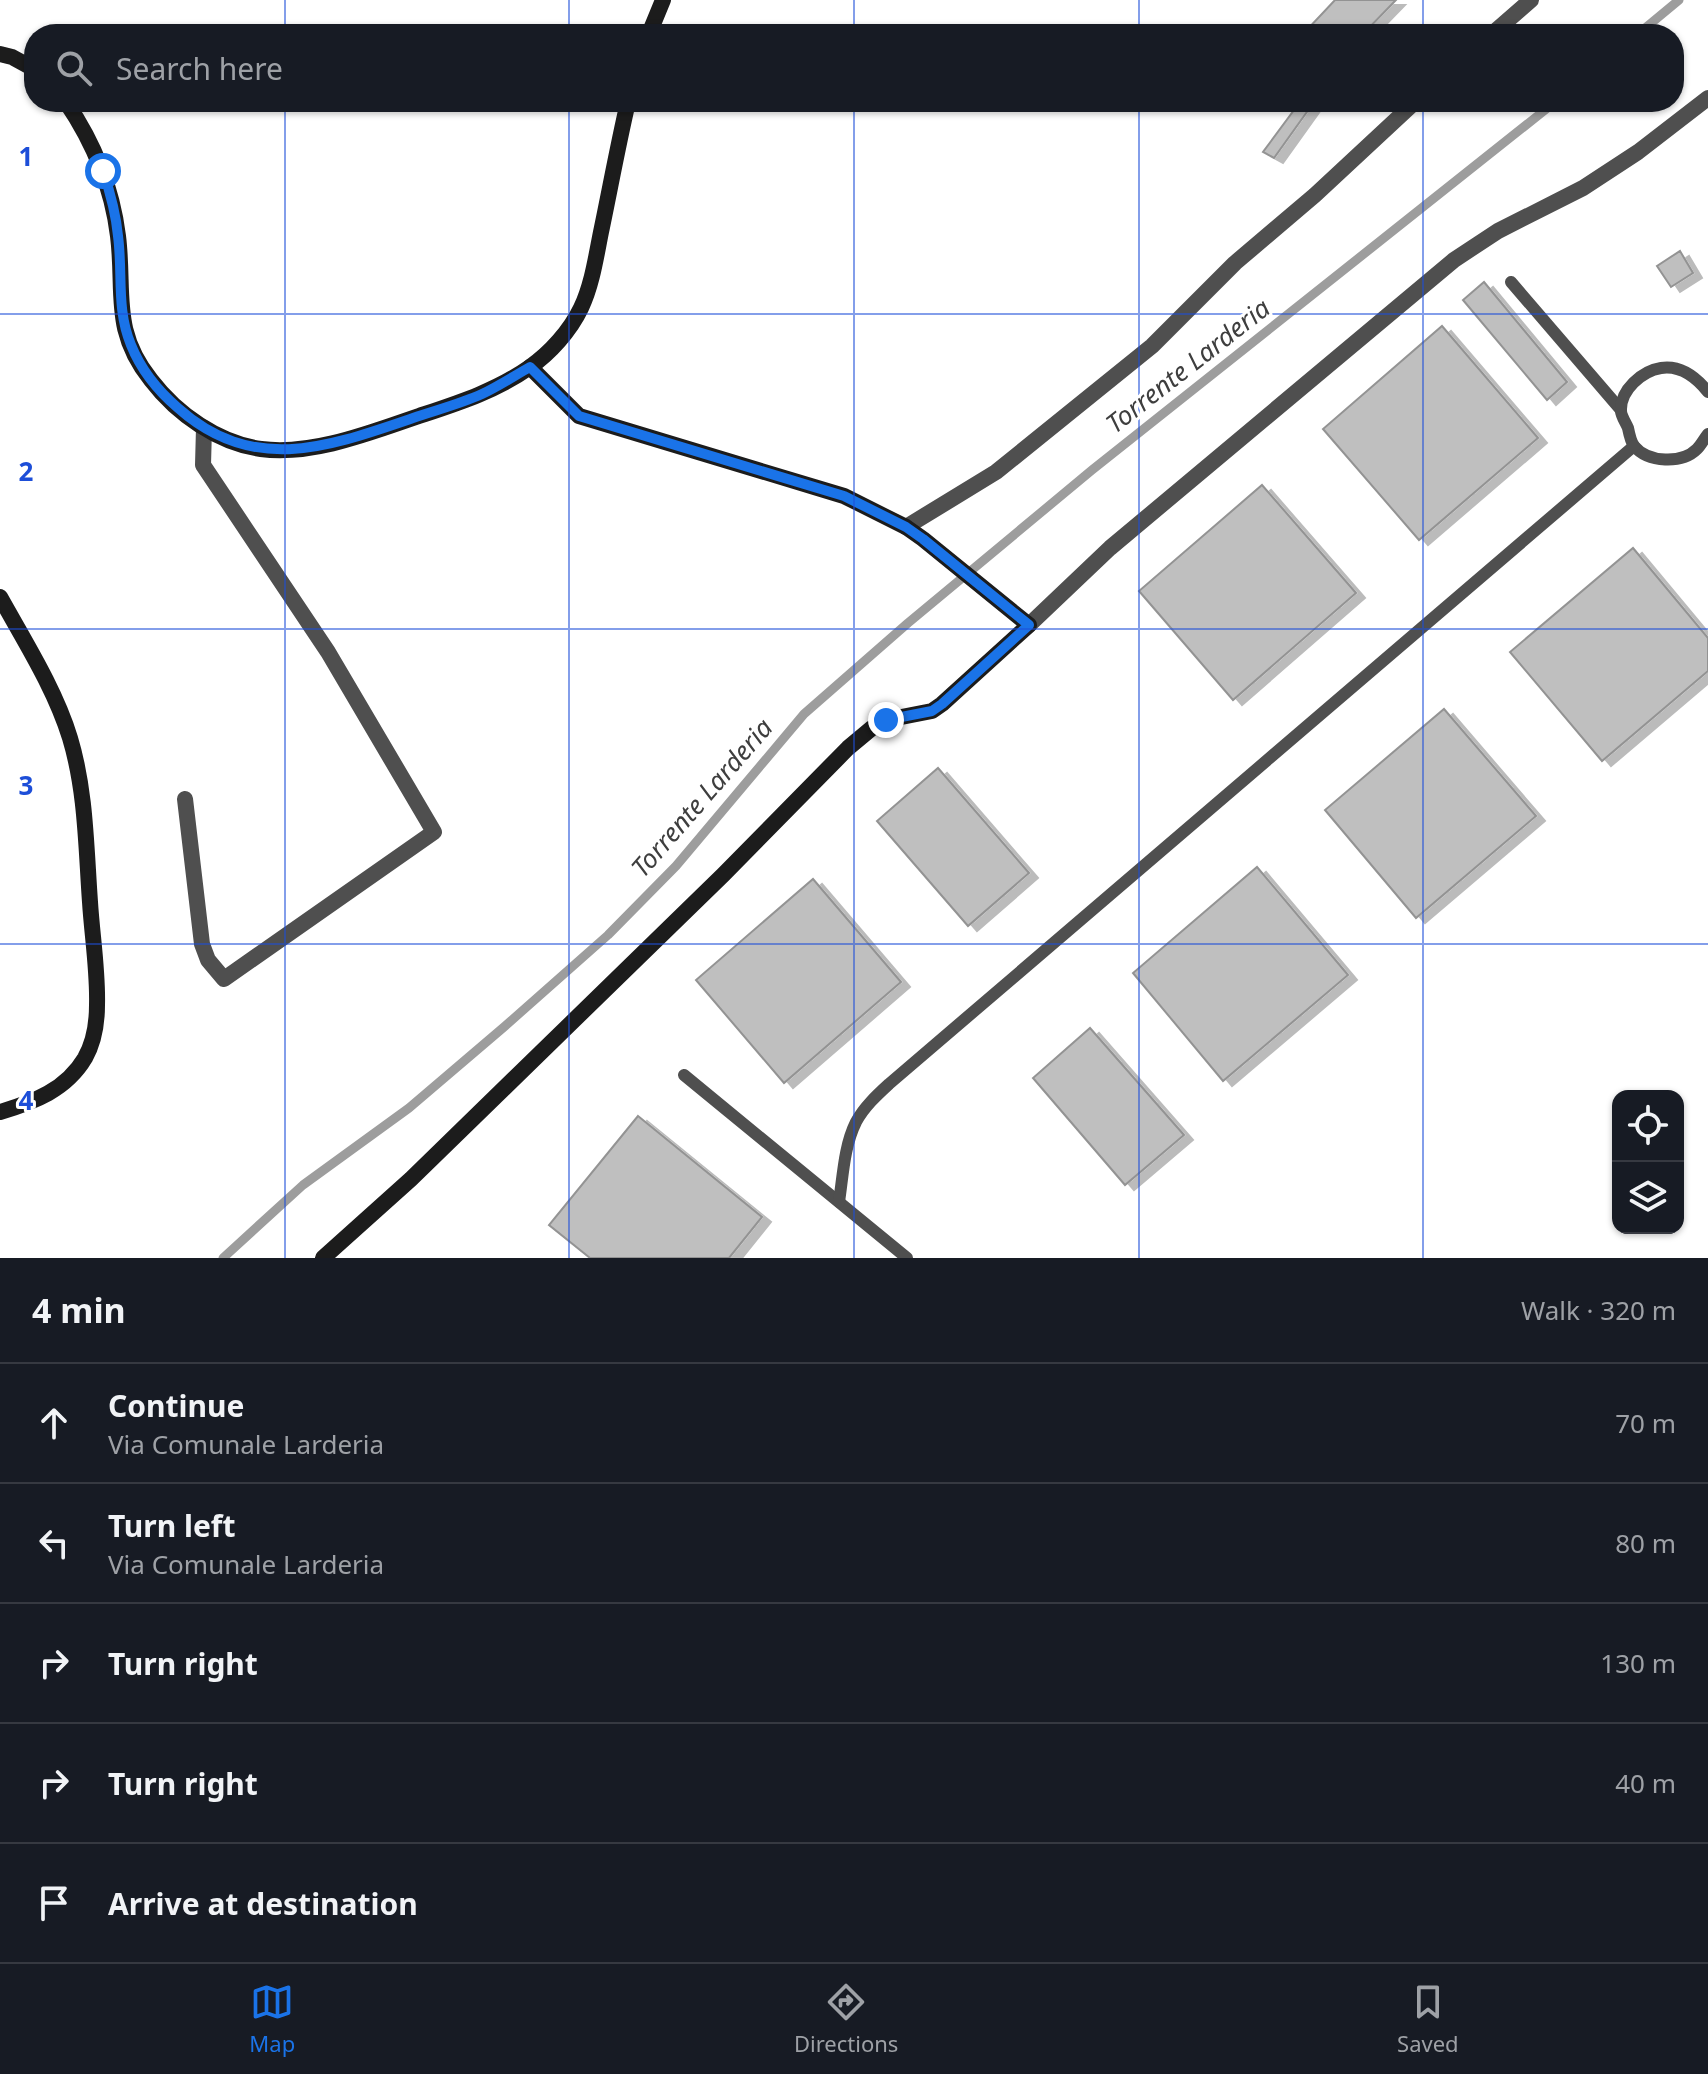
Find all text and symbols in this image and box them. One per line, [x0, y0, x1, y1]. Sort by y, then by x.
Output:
search box [24, 24, 1684, 112]
icon: search [52, 46, 96, 90]
text: Search here [116, 48, 283, 89]
text: 1 [19, 138, 33, 174]
route start [85, 153, 121, 189]
water label: Torrente Larderia [1098, 290, 1277, 441]
text: 2 [19, 453, 34, 489]
route end [868, 702, 904, 738]
water label: Torrente Larderia [622, 710, 780, 884]
text: 3 [19, 767, 33, 803]
text: 4 [19, 1082, 34, 1118]
map controls [1612, 1090, 1684, 1234]
button: locate [1612, 1090, 1684, 1162]
button: layers [1612, 1162, 1684, 1234]
text: 4 min [32, 1287, 126, 1333]
text: Walk · 320 m [1521, 1292, 1676, 1328]
text: Continue [108, 1385, 244, 1426]
icon: ahead [32, 1401, 76, 1445]
text: 70 m [1615, 1405, 1676, 1441]
text: Via Comunale Larderia [108, 1426, 384, 1462]
text: Turn left [108, 1505, 236, 1546]
icon: left [32, 1521, 76, 1565]
text: 80 m [1615, 1525, 1676, 1561]
text: Via Comunale Larderia [108, 1546, 384, 1582]
icon: right [32, 1641, 76, 1685]
text: Turn right [108, 1643, 258, 1684]
text: 130 m [1600, 1645, 1676, 1681]
icon: right [32, 1761, 76, 1805]
text: Turn right [108, 1763, 258, 1804]
text: 40 m [1615, 1765, 1676, 1801]
icon: arrive [32, 1881, 76, 1925]
text: Arrive at destination [108, 1883, 418, 1924]
tab: Map [249, 1980, 295, 2058]
tab: Directions [794, 1980, 898, 2058]
tab: Saved [1397, 1980, 1459, 2058]

